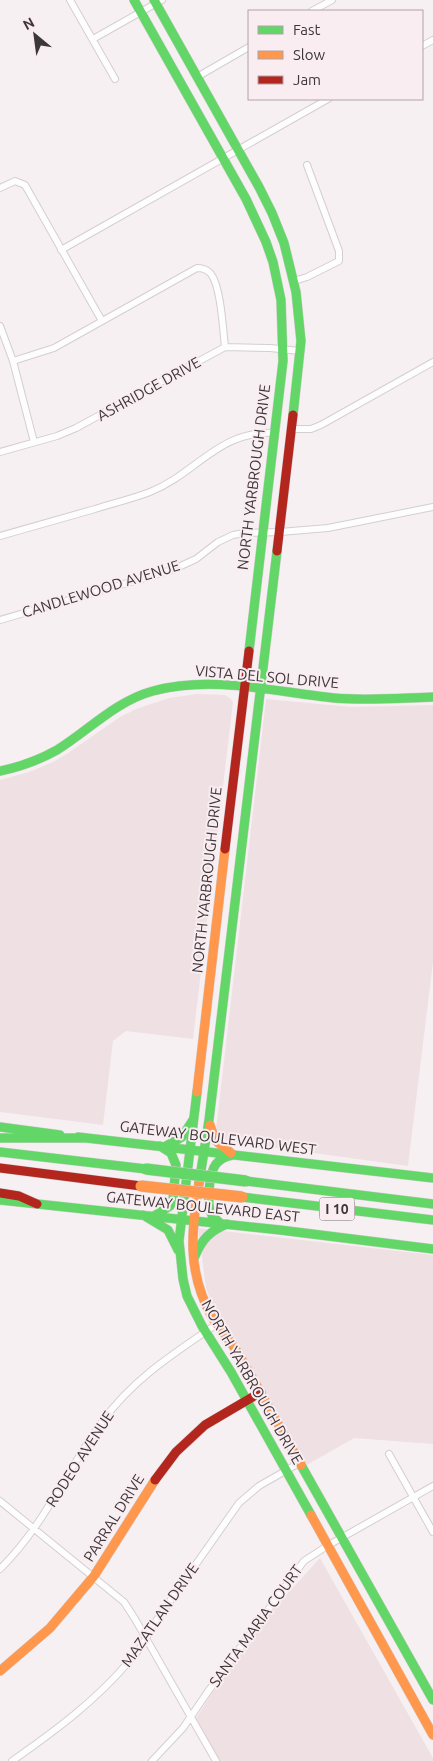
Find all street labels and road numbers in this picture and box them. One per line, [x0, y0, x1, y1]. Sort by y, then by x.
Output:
street label: ASHRIDGE DRIVE [94, 353, 203, 424]
street label: NORTH YARBROUGH DRIVE [234, 383, 273, 571]
street label: CANDLEWOOD AVENUE [20, 556, 182, 621]
street label: VISTA DEL SOL DRIVE [194, 662, 340, 691]
street label: NORTH YARBROUGH DRIVE [188, 786, 225, 974]
street label: GATEWAY BOULEVARD WEST [119, 1117, 318, 1158]
street label: GATEWAY BOULEVARD EAST [106, 1188, 301, 1225]
road number: I 10 [320, 1198, 354, 1220]
street label: NORTH YARBROUGH DRIVE [198, 1297, 307, 1467]
street label: RODEO AVENUE [42, 1408, 117, 1510]
street label: PARRAL DRIVE [80, 1471, 147, 1565]
street label: MAZATLAN DRIVE [117, 1560, 202, 1670]
street label: SANTA MARIA COURT [206, 1561, 306, 1690]

